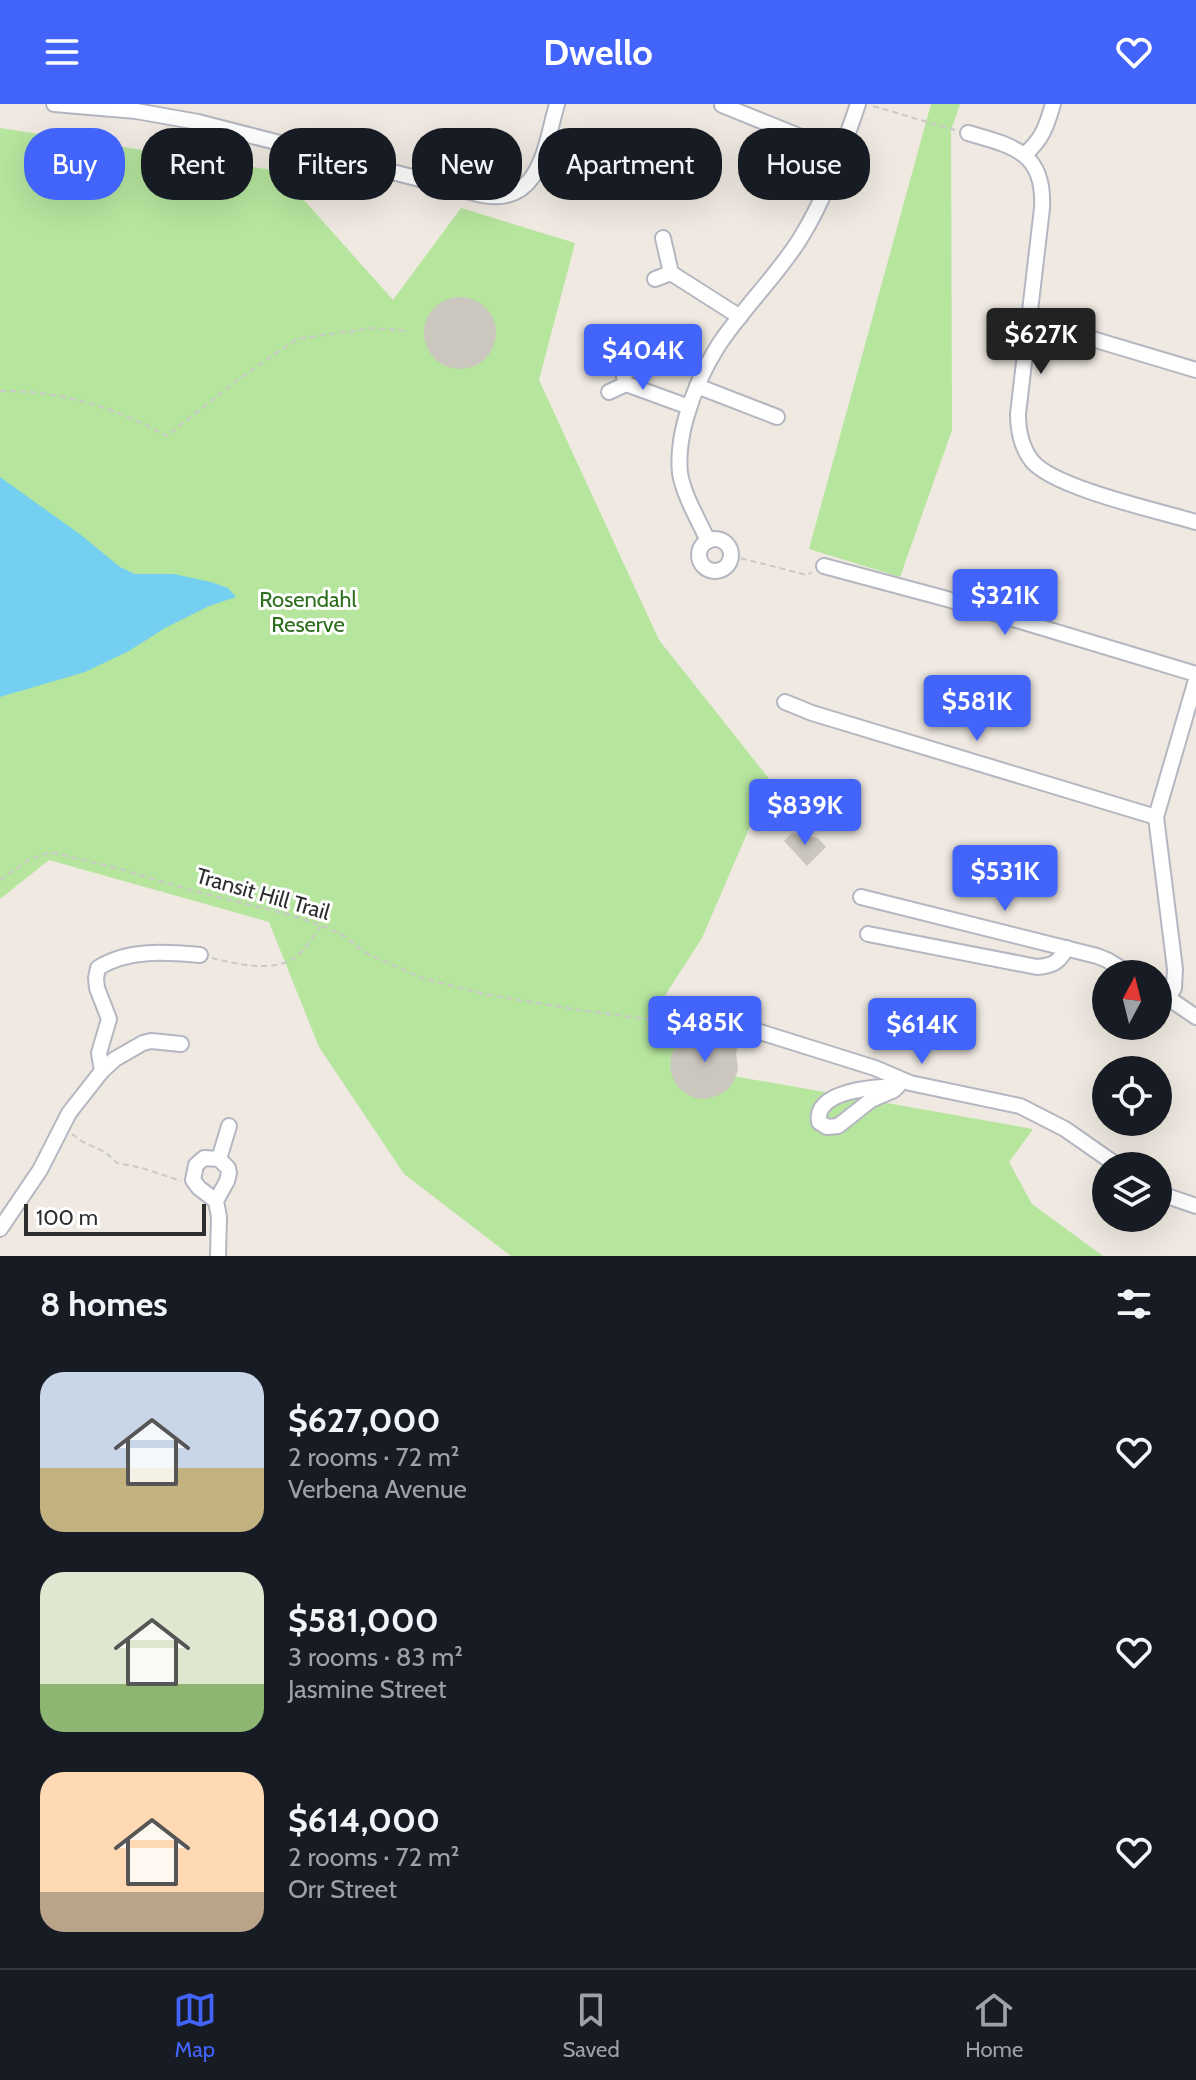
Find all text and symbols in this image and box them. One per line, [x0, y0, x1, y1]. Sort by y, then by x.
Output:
icon: menu [40, 30, 84, 74]
text: Dwello [543, 30, 653, 74]
icon: heart [1112, 30, 1156, 74]
chip: Buy [24, 128, 125, 200]
chip: Rent [141, 128, 253, 200]
chip: Filters [269, 128, 396, 200]
chip: New [412, 128, 522, 200]
chip: Apartment [538, 128, 722, 200]
chip: House [738, 128, 870, 200]
pin: $627K [985, 308, 1097, 376]
text: $627K [1004, 318, 1078, 350]
pin: $404K [587, 324, 699, 392]
text: $404K [602, 334, 684, 366]
pin: $321K [949, 569, 1061, 637]
text: $321K [971, 579, 1039, 611]
park label: Rosendahl Reserve [259, 586, 358, 638]
pin: $581K [921, 675, 1033, 743]
text: $581K [942, 685, 1012, 717]
pin: $839K [749, 779, 861, 847]
text: $839K [767, 789, 843, 821]
pin: $531K [949, 845, 1061, 913]
text: $531K [971, 855, 1039, 887]
street label: Transit Hill Trail [193, 862, 334, 926]
north arrow [1092, 960, 1172, 1040]
map controls [1092, 960, 1172, 1232]
pin: $485K [649, 996, 761, 1064]
pin: $614K [866, 998, 978, 1066]
text: $485K [666, 1006, 744, 1038]
text: $614K [886, 1008, 958, 1040]
button: locate [1092, 1056, 1172, 1136]
button: layers [1092, 1152, 1172, 1232]
scale bar [24, 1200, 206, 1236]
text: 100 m [36, 1204, 98, 1231]
icon: filters [1112, 1282, 1156, 1326]
text: 8 homes [40, 1283, 168, 1325]
text: $627,000 [288, 1399, 441, 1441]
icon: home [104, 1404, 200, 1500]
icon: heart [1112, 1430, 1156, 1474]
text: 2 rooms · 72 m² [288, 1441, 459, 1473]
text: Verbena Avenue [288, 1473, 467, 1505]
text: $581,000 [288, 1599, 439, 1641]
icon: home [104, 1604, 200, 1700]
icon: heart [1112, 1630, 1156, 1674]
text: 3 rooms · 83 m² [288, 1641, 463, 1673]
text: Jasmine Street [288, 1673, 446, 1705]
text: $614,000 [288, 1799, 440, 1841]
icon: home [104, 1804, 200, 1900]
icon: heart [1112, 1830, 1156, 1874]
text: 2 rooms · 72 m² [288, 1841, 459, 1873]
text: Orr Street [288, 1873, 397, 1905]
tab: Map [173, 1988, 217, 2063]
tab: Saved [562, 1988, 620, 2063]
tab: Home [965, 1988, 1023, 2063]

